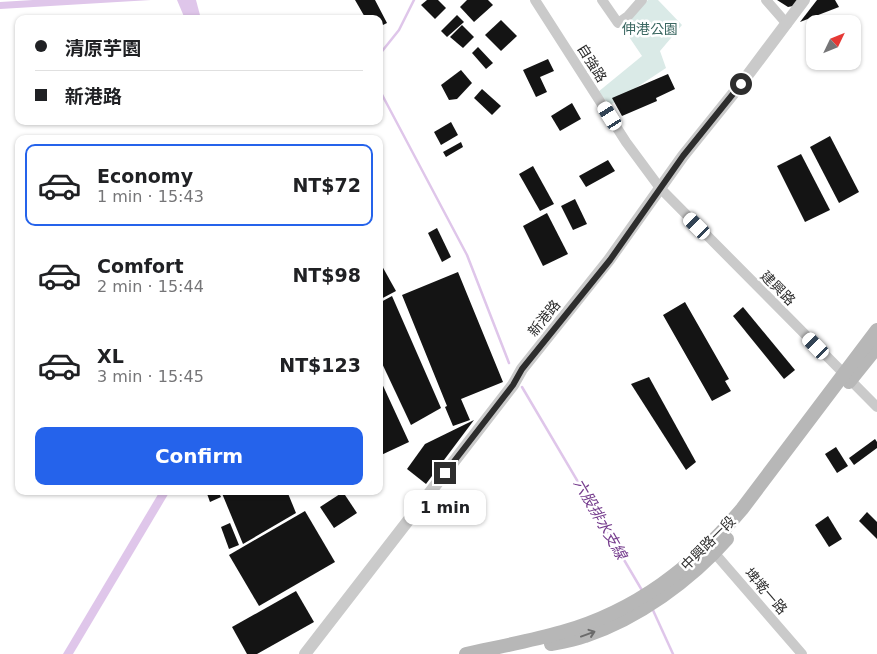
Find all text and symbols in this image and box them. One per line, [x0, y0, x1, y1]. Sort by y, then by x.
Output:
north arrow [806, 15, 861, 70]
map controls [806, 15, 861, 70]
park label: 伸港公園 [622, 21, 678, 37]
text: 清原芋園 [65, 37, 141, 59]
street label: 自強路 [574, 41, 610, 85]
route start [730, 73, 752, 95]
text: 新港路 [65, 85, 122, 107]
car [595, 99, 624, 133]
icon: car [37, 163, 82, 208]
text: Economy [97, 165, 193, 187]
text: NT$72 [292, 174, 361, 196]
text: 1 min · 15:43 [97, 187, 204, 206]
car [681, 210, 712, 242]
icon: car [37, 253, 82, 298]
text: Comfort [97, 255, 184, 277]
text: NT$98 [292, 264, 361, 286]
street label: 建興路 [757, 267, 799, 309]
text: 2 min · 15:44 [97, 277, 204, 296]
street label: 新港路 [525, 297, 563, 339]
car [800, 330, 831, 362]
icon: car [37, 343, 82, 388]
text: XL [97, 345, 124, 367]
text: NT$123 [279, 354, 361, 376]
text: 3 min · 15:45 [97, 367, 204, 386]
button: Confirm [35, 427, 363, 485]
route end [434, 462, 456, 484]
water label: 六股排水支線 [570, 476, 631, 564]
callout: 1 min [404, 490, 486, 526]
text: 1 min [420, 498, 470, 517]
street label: 中興路一段 [678, 513, 738, 573]
street label: 埤墘一路 [742, 565, 790, 617]
one-way arrow [580, 629, 595, 638]

